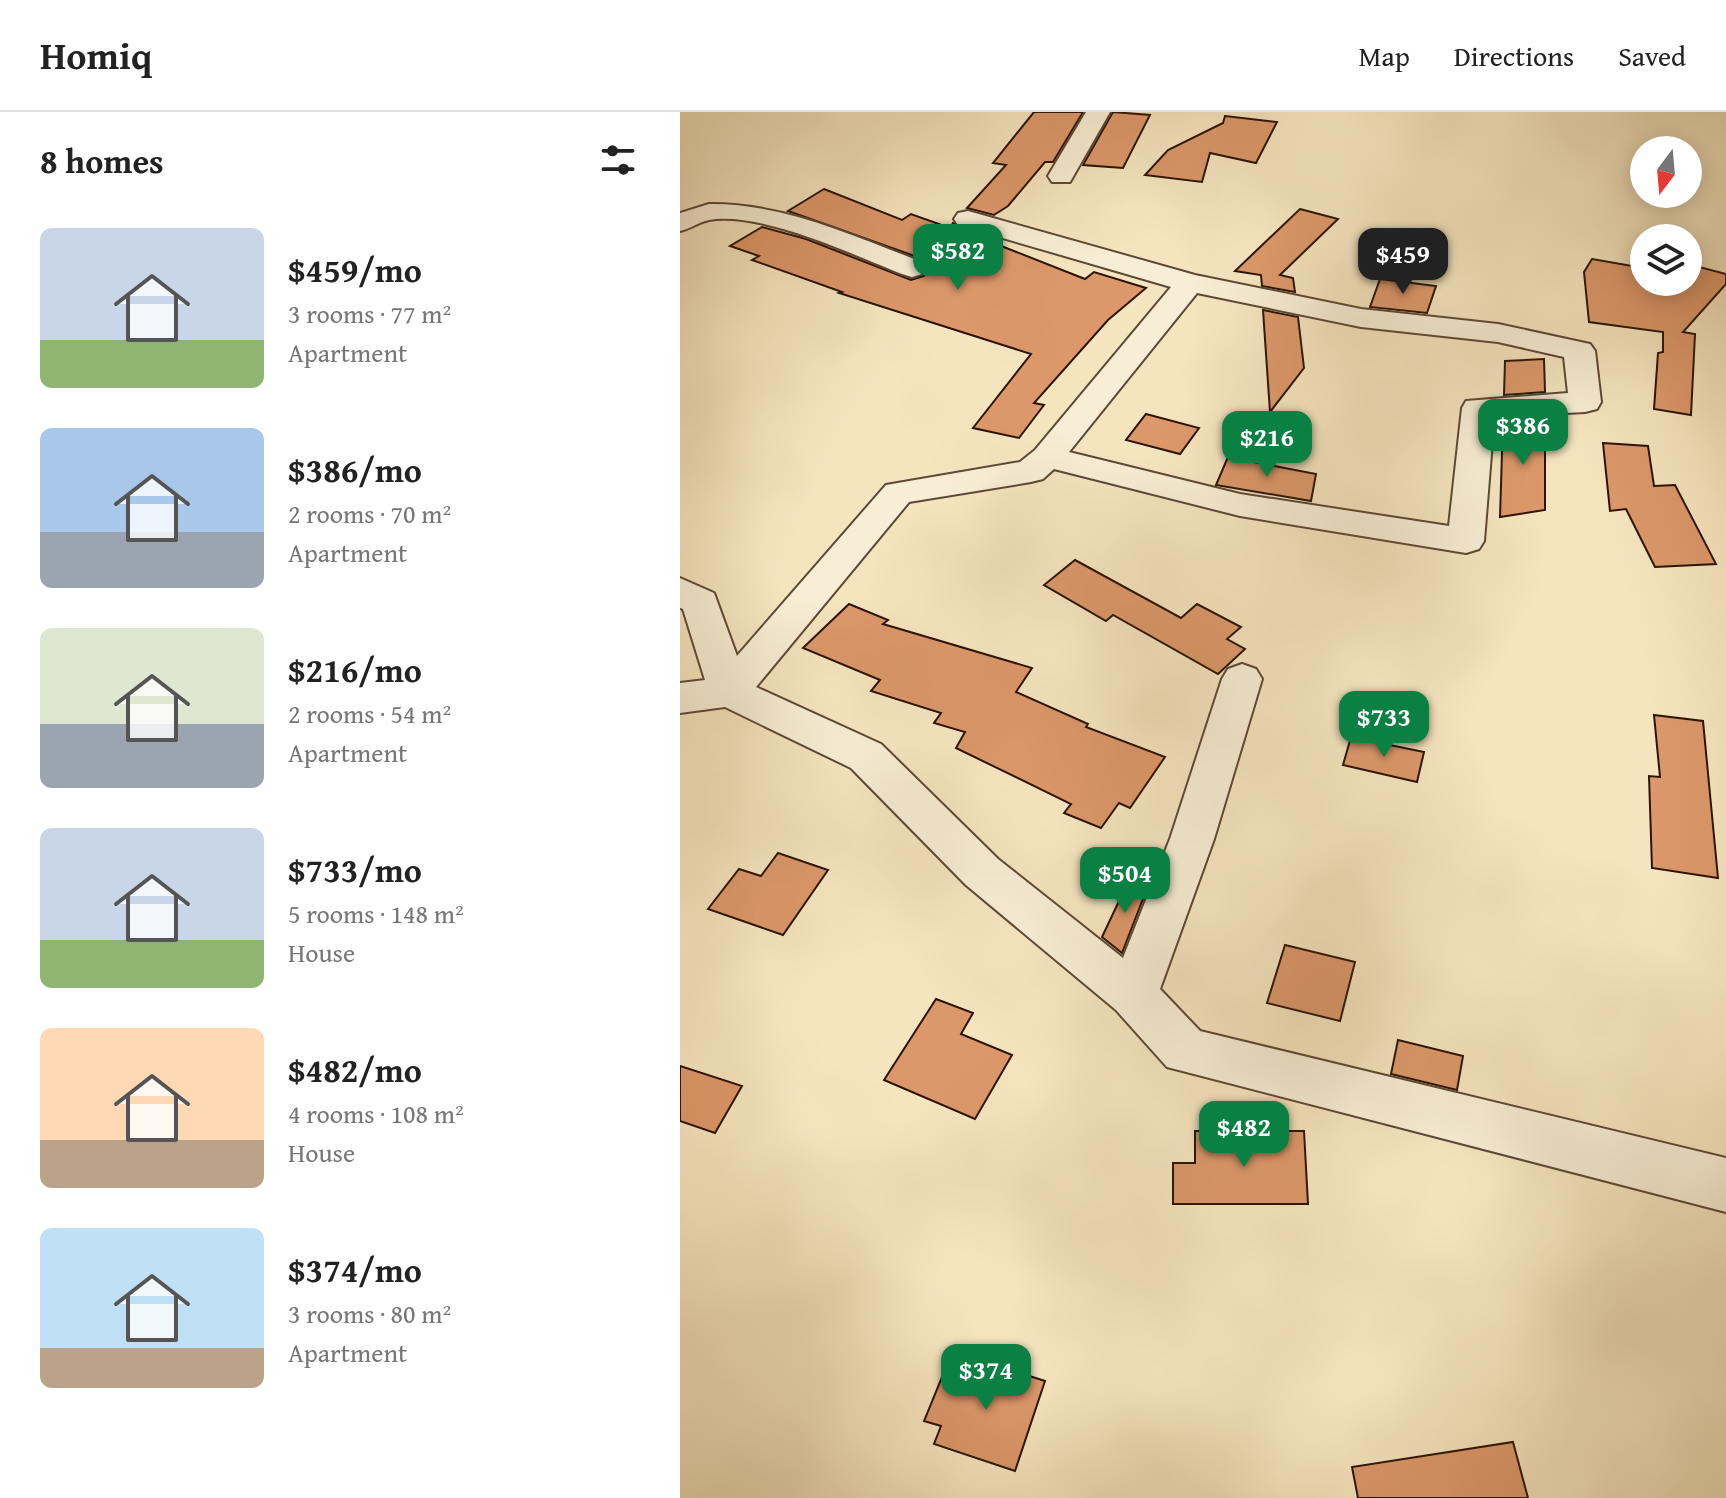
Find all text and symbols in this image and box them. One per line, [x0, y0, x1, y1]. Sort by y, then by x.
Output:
text: Homiq [40, 27, 152, 83]
text: Map [1358, 35, 1410, 76]
text: Directions [1454, 35, 1574, 76]
text: Saved [1618, 35, 1686, 76]
text: 8 homes [40, 136, 164, 185]
north arrow [1630, 136, 1702, 208]
map controls [1630, 136, 1702, 296]
icon: filters [596, 138, 640, 182]
pin: $582 [911, 224, 1005, 292]
button: layers [1630, 224, 1702, 296]
pin: $459 [1356, 228, 1450, 296]
text: $582 [931, 230, 985, 269]
text: $459 [1376, 234, 1430, 273]
text: $459/mo [288, 245, 422, 294]
icon: home [104, 260, 200, 356]
text: 3 rooms · 77 m² [288, 294, 451, 333]
text: Apartment [288, 333, 407, 372]
pin: $386 [1476, 399, 1570, 467]
text: $386 [1496, 405, 1550, 444]
pin: $216 [1220, 411, 1314, 479]
text: $216 [1240, 417, 1294, 456]
text: $386/mo [288, 445, 422, 494]
icon: home [104, 460, 200, 556]
text: 2 rooms · 70 m² [288, 494, 451, 533]
text: Apartment [288, 533, 407, 572]
text: $216/mo [288, 645, 422, 694]
icon: home [104, 660, 200, 756]
pin: $733 [1337, 691, 1431, 759]
text: 2 rooms · 54 m² [288, 694, 451, 733]
text: $733 [1357, 697, 1411, 736]
text: Apartment [288, 733, 407, 772]
text: $733/mo [288, 845, 422, 894]
pin: $504 [1078, 847, 1172, 915]
text: $504 [1098, 853, 1152, 892]
icon: home [104, 860, 200, 956]
text: 5 rooms · 148 m² [288, 894, 464, 933]
text: House [288, 933, 355, 972]
text: $482/mo [288, 1045, 422, 1094]
icon: home [104, 1060, 200, 1156]
text: 4 rooms · 108 m² [288, 1094, 464, 1133]
pin: $482 [1197, 1101, 1291, 1169]
text: $482 [1217, 1107, 1271, 1146]
text: House [288, 1133, 355, 1172]
text: $374/mo [288, 1245, 422, 1294]
icon: home [104, 1260, 200, 1356]
text: 3 rooms · 80 m² [288, 1294, 451, 1333]
text: Apartment [288, 1333, 407, 1372]
pin: $374 [939, 1344, 1033, 1412]
text: $374 [959, 1350, 1013, 1389]

